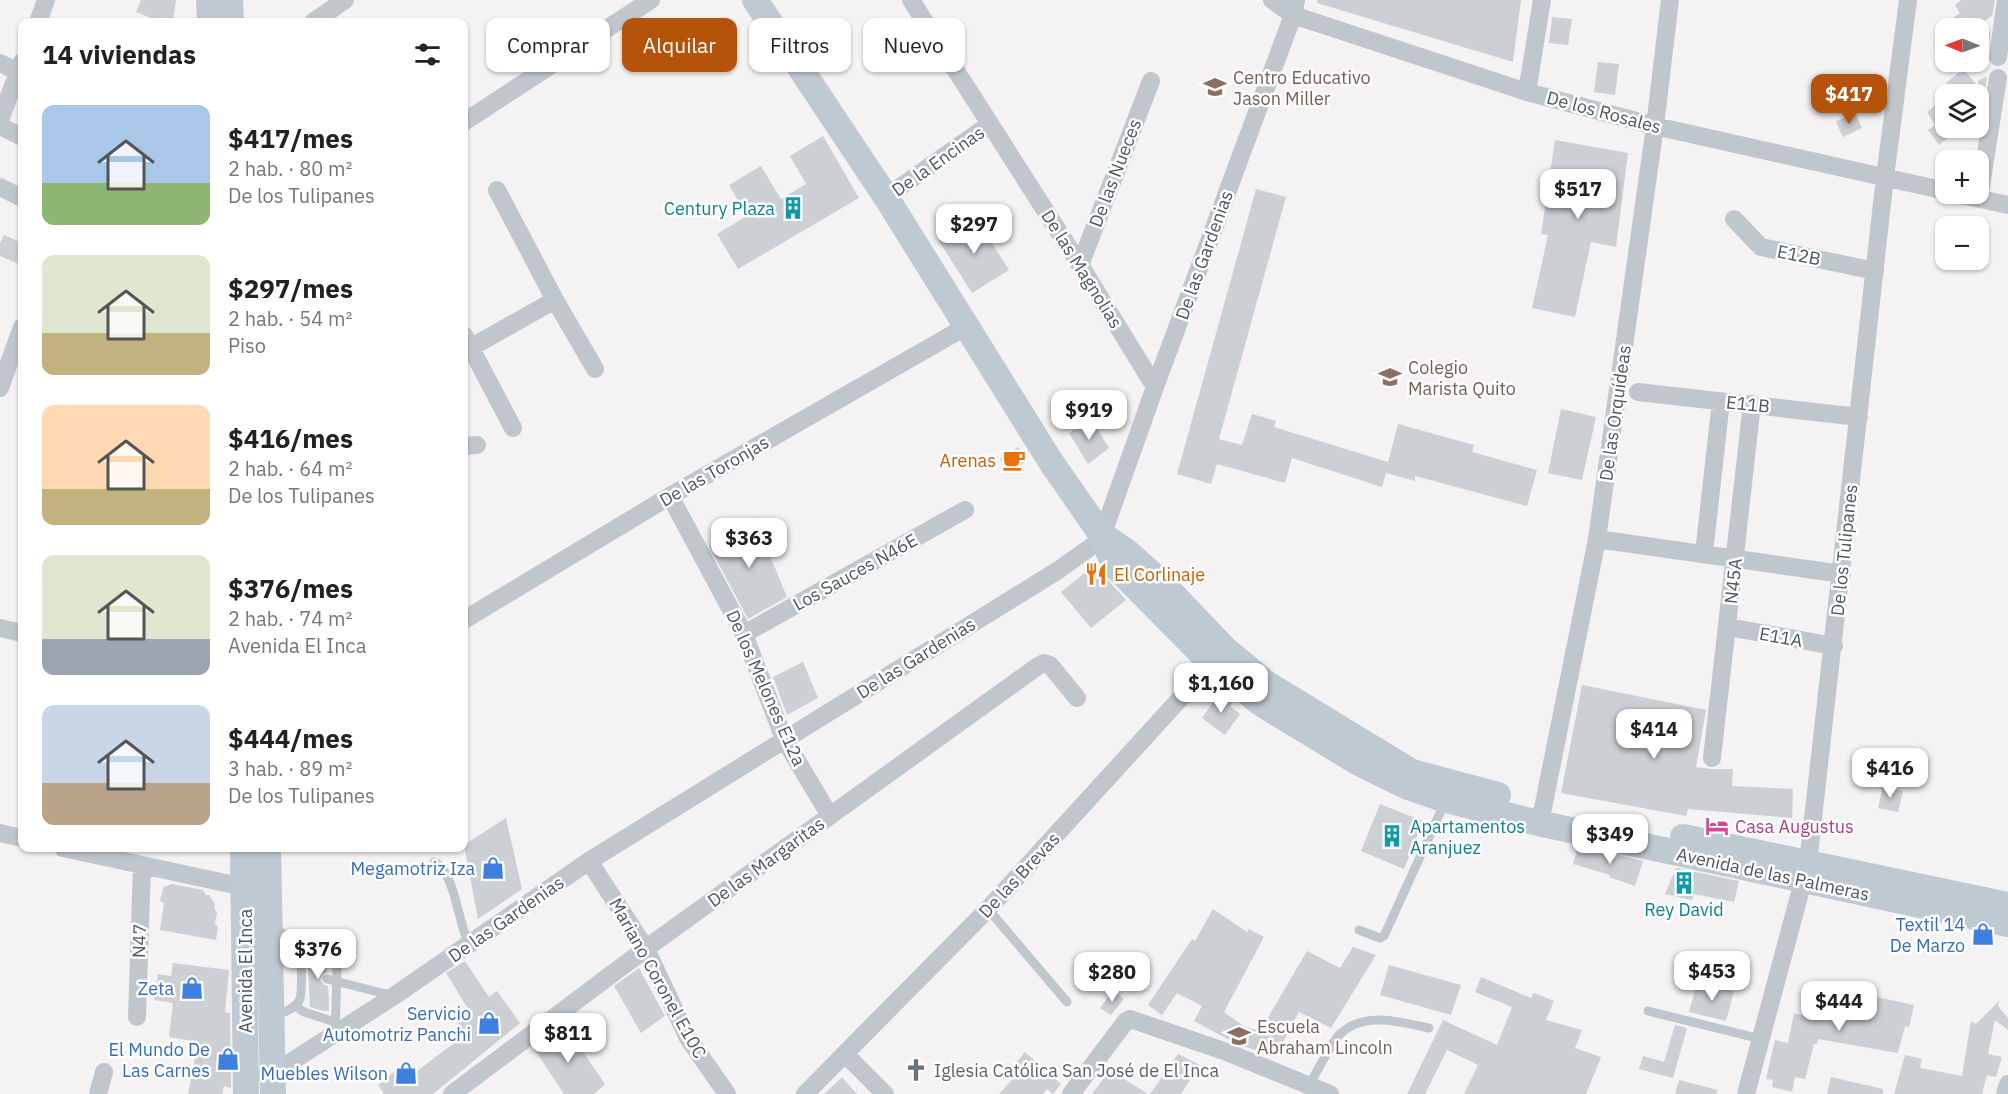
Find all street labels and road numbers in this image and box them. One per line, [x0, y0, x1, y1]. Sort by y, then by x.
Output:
street label: De los Rosales [1544, 86, 1664, 138]
street label: De las Nueces [1084, 116, 1146, 230]
street label: De la Encinas [887, 121, 989, 201]
street label: De las Gardenias [1170, 187, 1238, 323]
street label: De las Magnolias [1036, 205, 1128, 333]
street label: E12B [1775, 240, 1823, 270]
street label: De las Orquídeas [1594, 344, 1636, 482]
street label: E11B [1725, 390, 1771, 418]
street label: De las Toronjas [655, 430, 773, 512]
street label: De los Tulipanes [1826, 483, 1862, 617]
street label: Los Sauces N46E [789, 528, 921, 616]
street label: N45A [1719, 557, 1747, 605]
street label: De los Melones E12a [721, 606, 811, 770]
street label: De las Gardenias [852, 612, 980, 704]
street label: E11A [1758, 622, 1805, 652]
street label: De las Margaritas [703, 812, 829, 912]
street label: De las Brevas [973, 827, 1065, 923]
street label: Avenida de las Palmeras [1674, 842, 1872, 906]
street label: De las Gardenias [444, 871, 568, 967]
street label: Mariano Coronel E10C [604, 894, 712, 1062]
street label: Avenida El Inca [234, 908, 257, 1033]
street label: N47 [127, 923, 151, 959]

